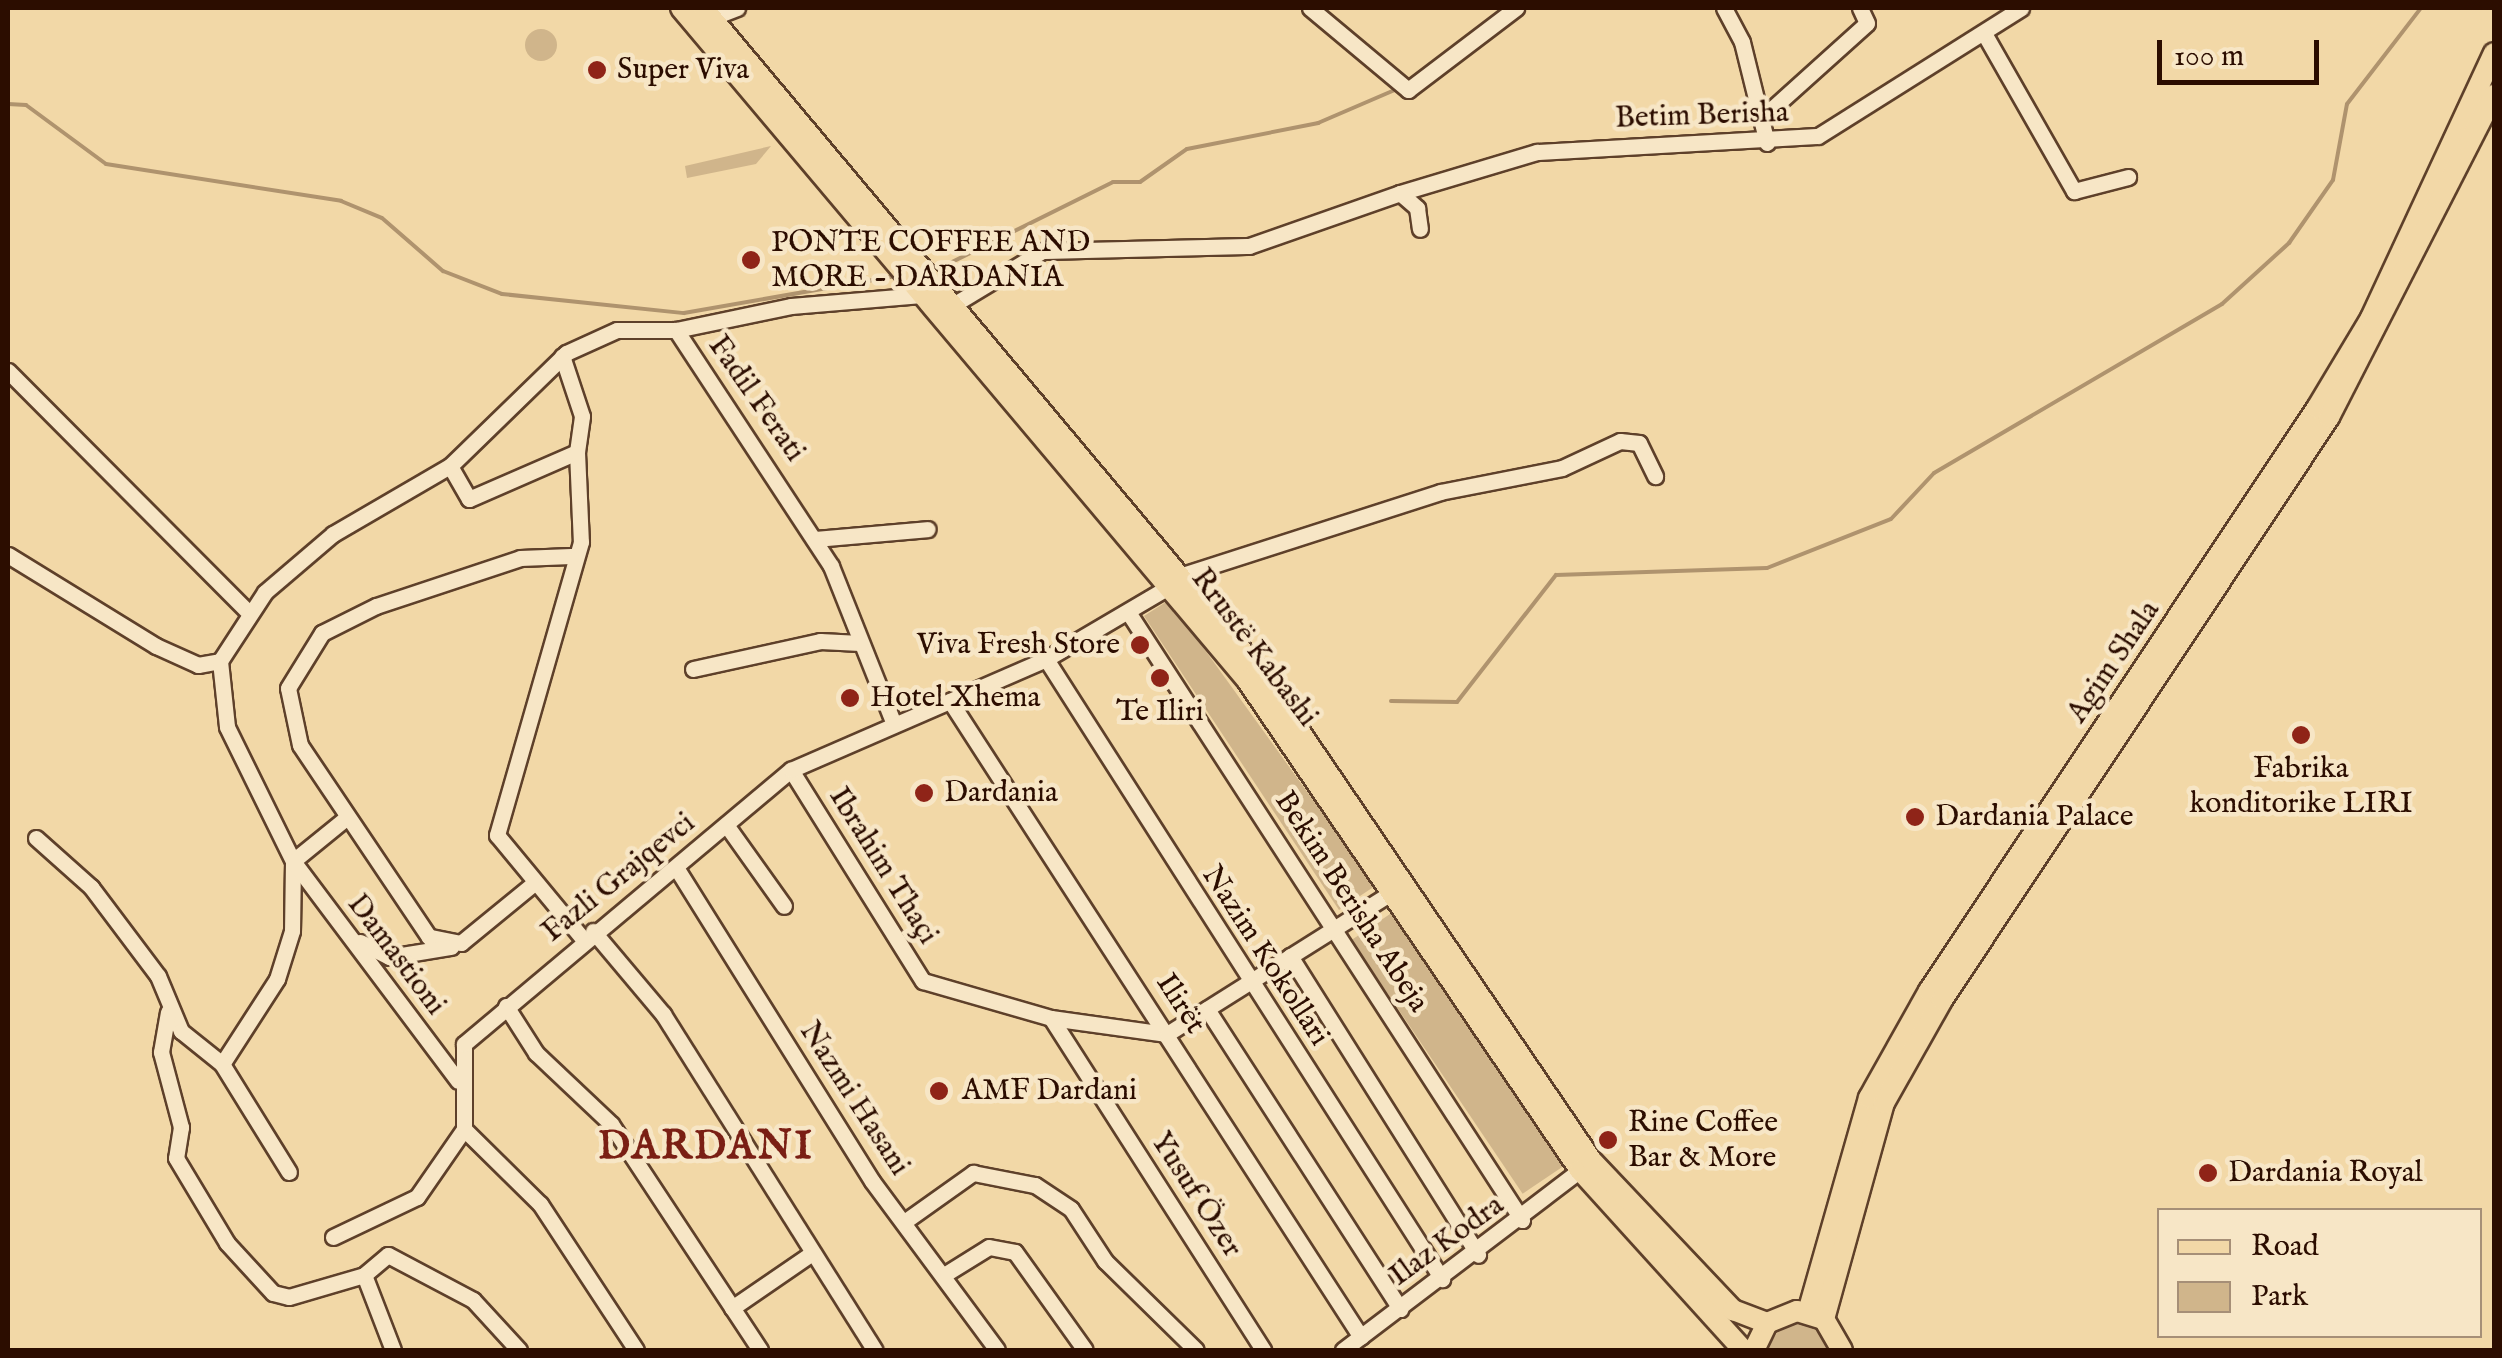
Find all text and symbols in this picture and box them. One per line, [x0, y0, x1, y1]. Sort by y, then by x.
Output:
scale bar [2162, 20, 2324, 82]
text: 100 m [2174, 38, 2244, 76]
place label: Super Viva [617, 52, 749, 88]
marker: Super Viva [586, 59, 608, 81]
street label: Betim Berisha [1615, 95, 1789, 137]
place label: PONTE COFFEE AND MORE - DARDANIA [771, 225, 1090, 296]
marker: PONTE COFFEE AND MORE - DARDANIA [740, 249, 762, 271]
street label: Fadil Ferati [700, 329, 812, 469]
street label: Rrustë Kabashi [1183, 562, 1325, 734]
street label: Agim Shala [2060, 594, 2168, 730]
place label: Viva Fresh Store [917, 627, 1120, 663]
marker: Viva Fresh Store [1129, 634, 1151, 656]
marker: Te Iliri [1149, 667, 1171, 689]
place label: Hotel Xhema [870, 680, 1040, 716]
marker: Hotel Xhema [839, 687, 861, 709]
place label: Te Iliri [1116, 694, 1204, 730]
marker: Fabrika konditorike LIRI [2290, 724, 2312, 746]
place label: Fabrika konditorike LIRI [2189, 751, 2413, 822]
place label: Dardania [944, 775, 1058, 811]
street label: Ibrahim Thaçi [820, 781, 946, 951]
marker: Dardania [913, 782, 935, 804]
street label: Bekim Berisha Abeja [1266, 785, 1436, 1019]
place label: Dardania Palace [1935, 799, 2133, 835]
street label: Fazli Grajqevci [535, 805, 703, 951]
marker: Dardania Palace [1904, 806, 1926, 828]
street label: Nazim Kokollari [1193, 859, 1337, 1053]
street label: Damastioni [339, 887, 453, 1023]
street label: Ilirët [1147, 967, 1213, 1041]
street label: Nazmi Hasani [791, 1015, 917, 1183]
place label: AMF Dardani [962, 1073, 1137, 1109]
marker: AMF Dardani [926, 1078, 952, 1104]
place label: Rine Coffee Bar & More [1628, 1105, 1778, 1176]
district label: DARDANI [598, 1124, 814, 1172]
street label: Yusuf Özer [1142, 1126, 1250, 1264]
marker: Rine Coffee Bar & More [1597, 1129, 1619, 1151]
place label: Dardania Royal [2228, 1155, 2423, 1191]
marker: Dardania Royal [2197, 1162, 2219, 1184]
street label: Ilaz Kodra [1383, 1188, 1511, 1294]
legend [2157, 1208, 2482, 1338]
text: Road [2251, 1228, 2319, 1266]
text: Park [2251, 1278, 2308, 1316]

